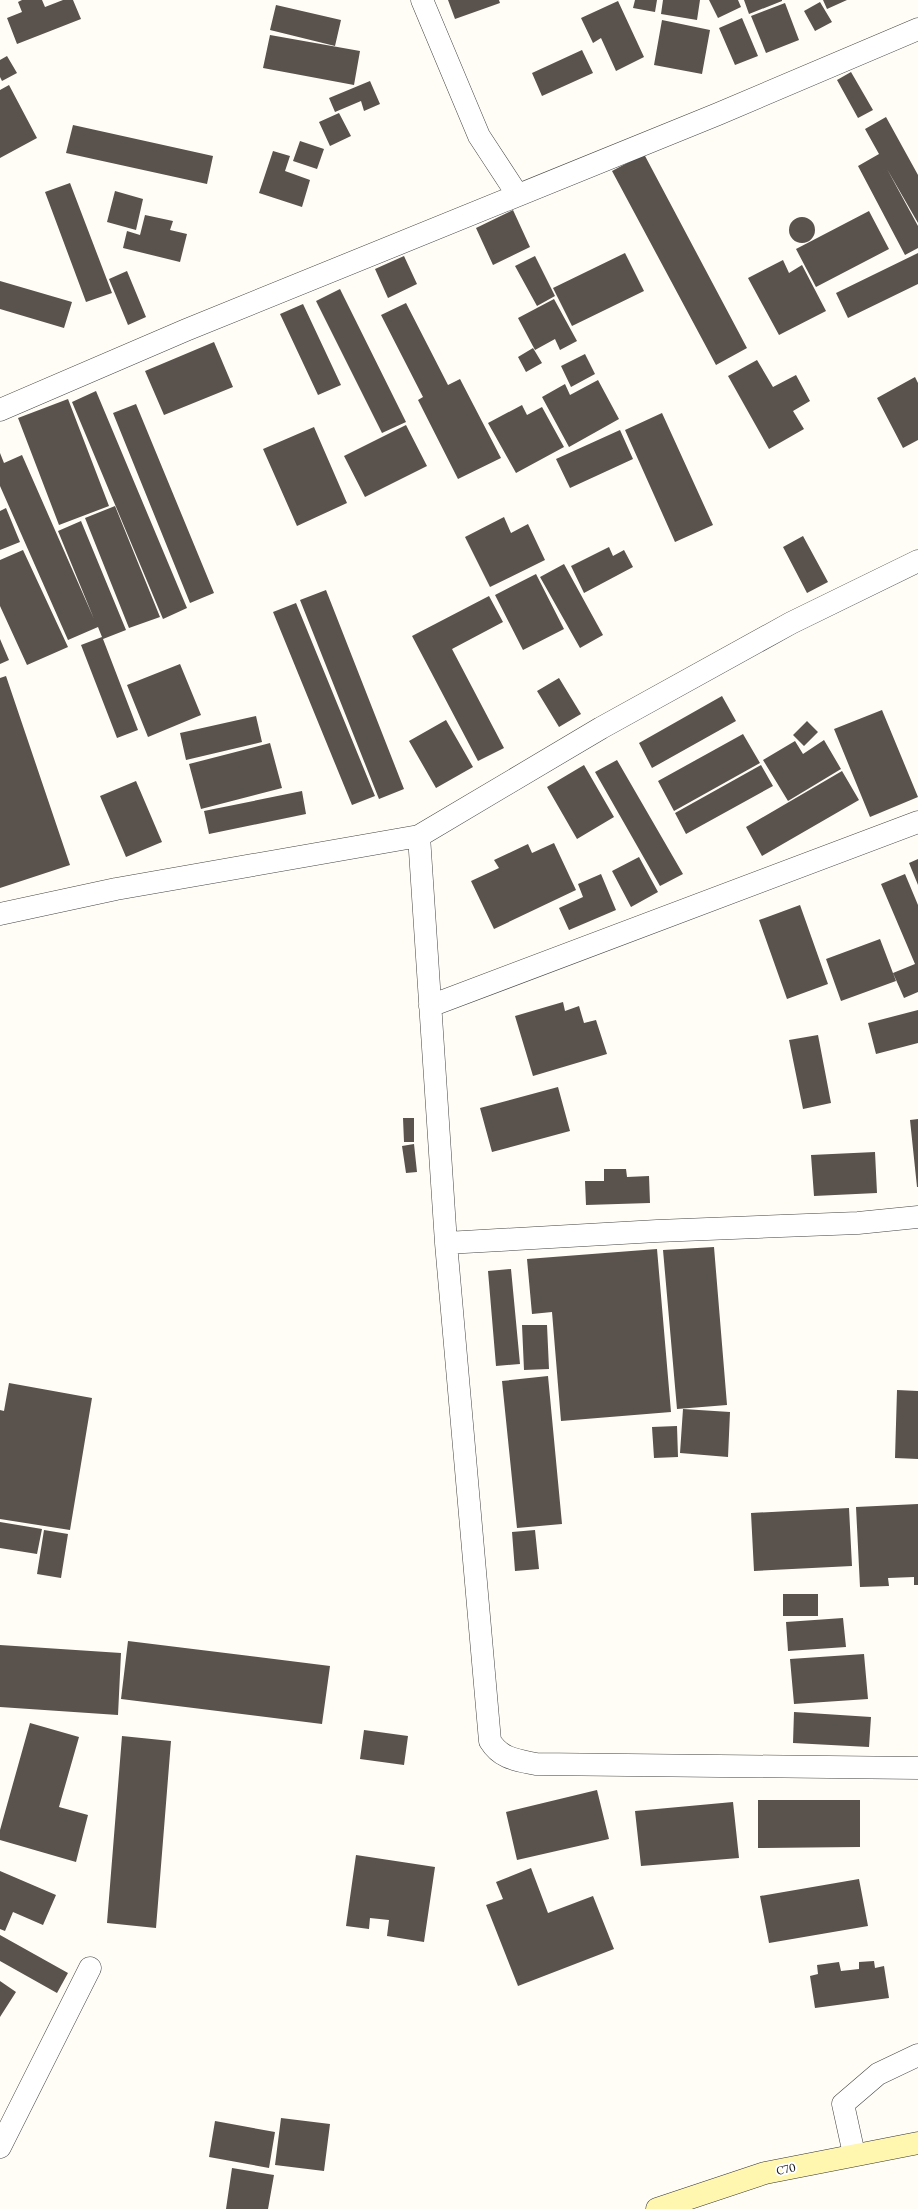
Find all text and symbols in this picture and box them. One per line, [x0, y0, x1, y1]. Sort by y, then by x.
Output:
street label: C70 [775, 2160, 797, 2178]

